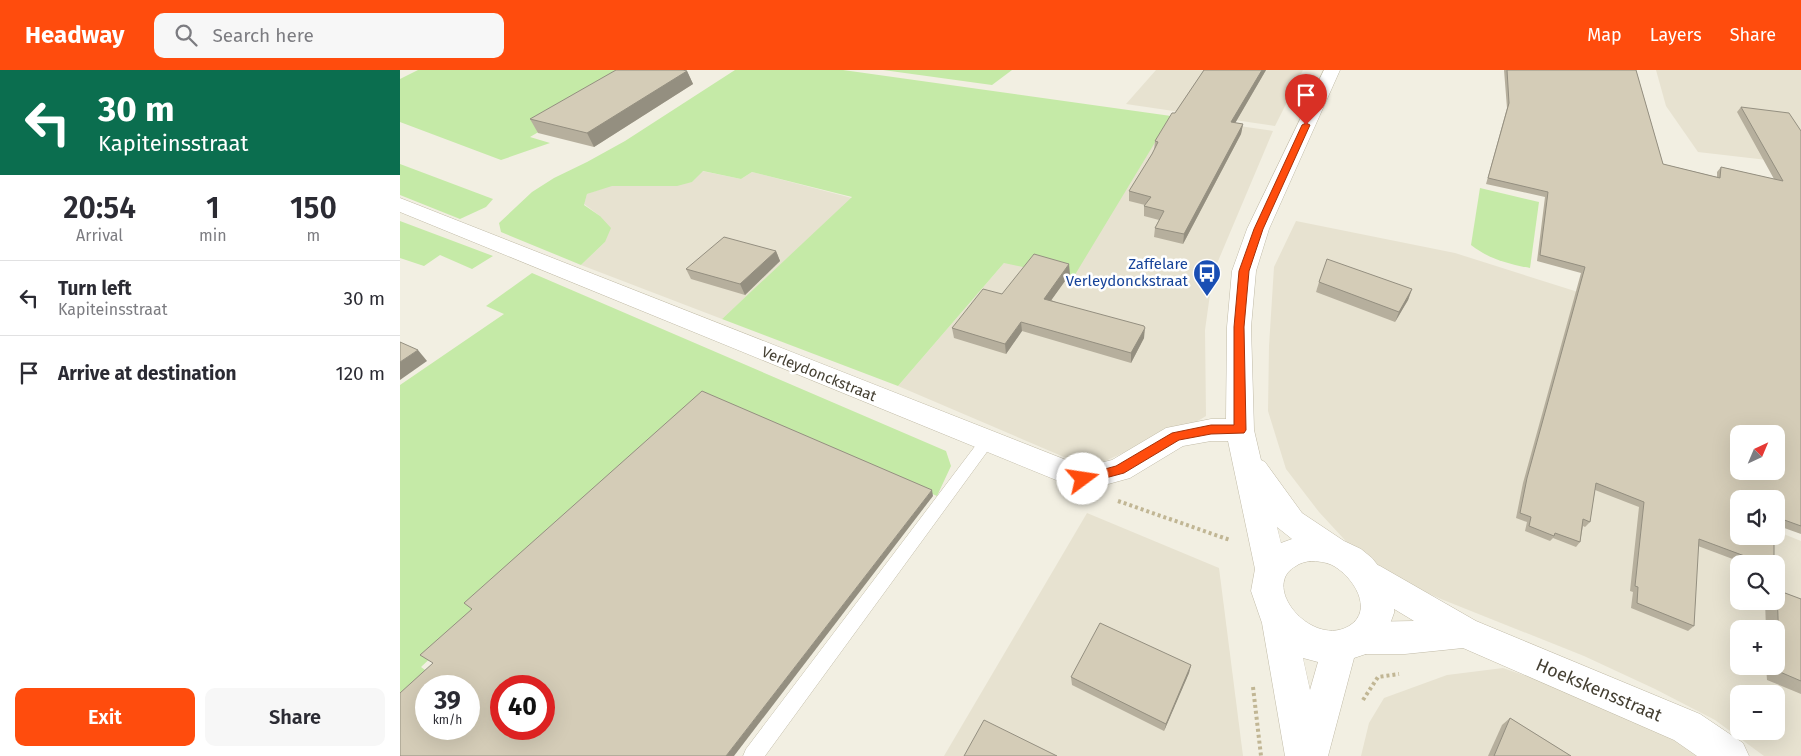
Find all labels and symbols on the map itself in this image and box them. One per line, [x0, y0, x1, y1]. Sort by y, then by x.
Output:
pin [1285, 74, 1327, 125]
place label: Zaffelare Verleydonckstraat [1066, 255, 1189, 290]
bus stop icon: Zaffelare Verleydonckstraat [1192, 258, 1222, 297]
street label: Verleydonckstraat [759, 343, 880, 405]
north arrow [1730, 425, 1785, 480]
position arrow [1056, 452, 1108, 504]
street label: Hoekskensstraat [1533, 654, 1666, 727]
speed limit sign: 40 [490, 675, 555, 740]

